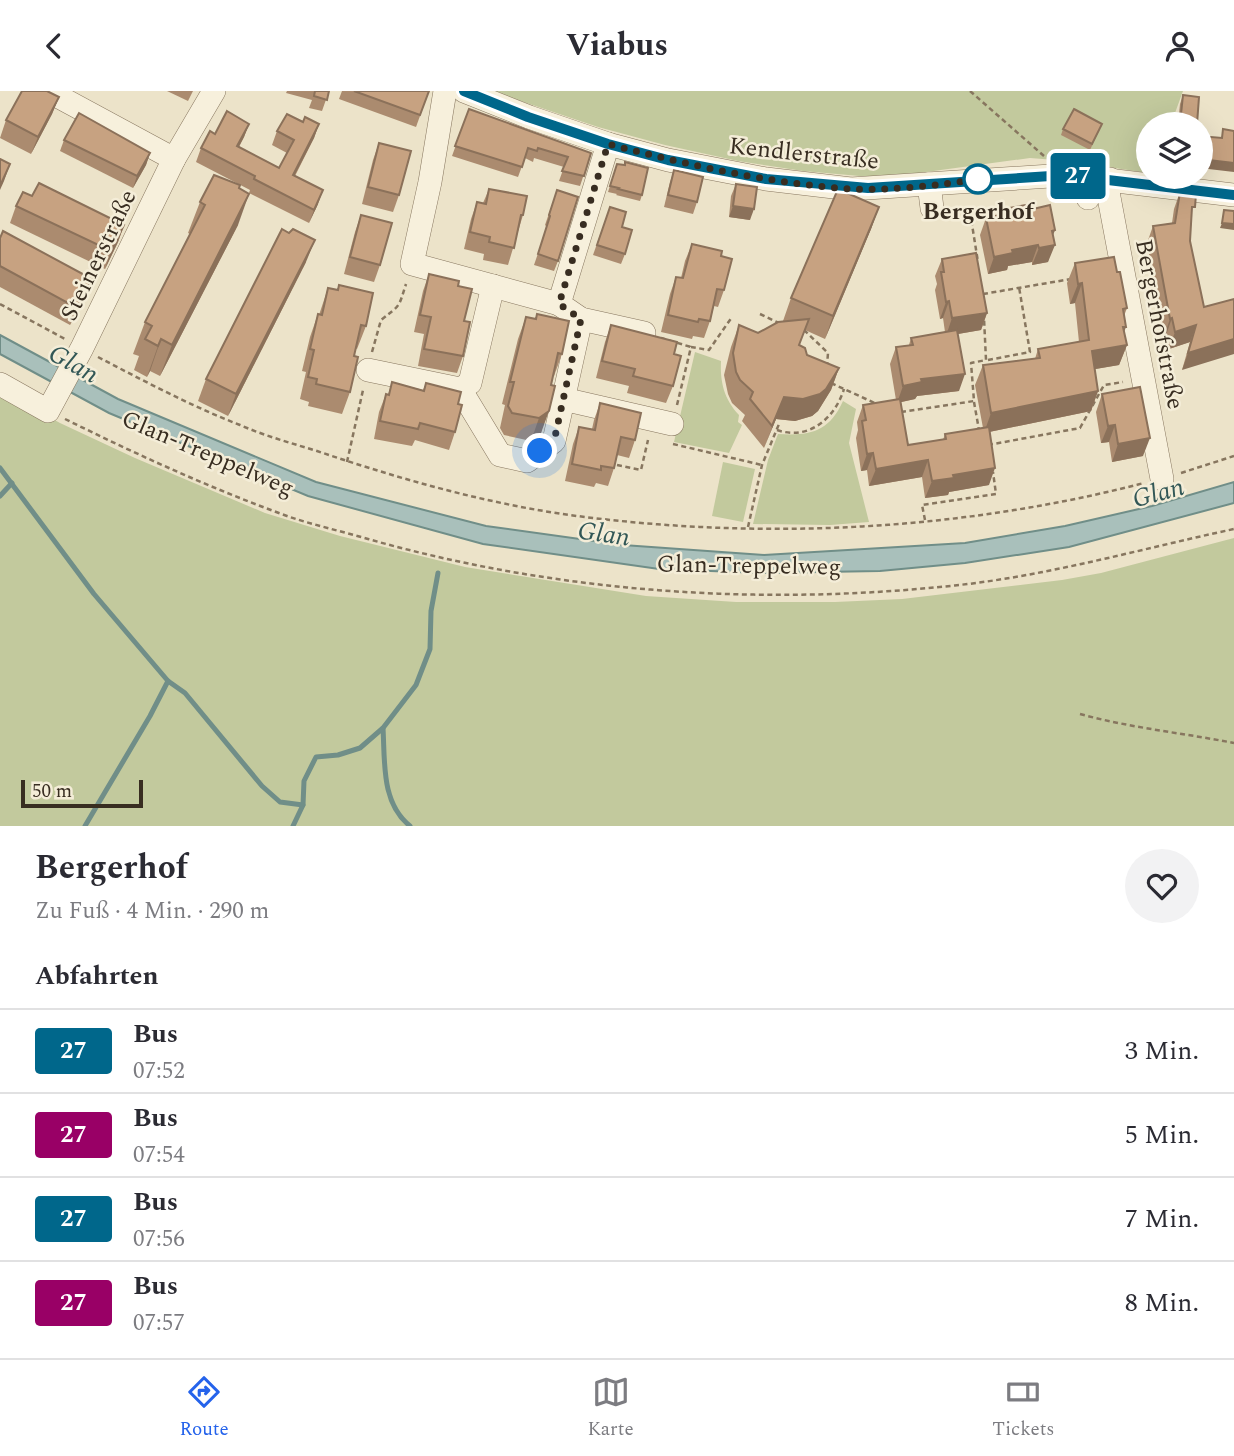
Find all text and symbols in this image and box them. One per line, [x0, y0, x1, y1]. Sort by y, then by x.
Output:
text: Viabus [566, 21, 668, 70]
icon: back [35, 27, 73, 65]
icon: person [1161, 27, 1199, 65]
map controls [1136, 112, 1213, 189]
button: layers [1136, 112, 1213, 189]
street label: Kendlerstraße [727, 128, 881, 180]
line badge: 27 [1046, 153, 1110, 199]
text: 27 [1065, 158, 1091, 194]
marker: Bergerhof [963, 164, 993, 194]
street label: Steinerstraße [52, 184, 146, 327]
place label: Bergerhof [922, 194, 1036, 230]
street label: Bergerhofstraße [1125, 236, 1193, 412]
water label: Glan [41, 334, 106, 394]
street label: Glan-Treppelweg [116, 401, 300, 507]
your location [522, 433, 557, 468]
water label: Glan [1128, 467, 1189, 519]
water label: Glan [575, 511, 633, 557]
street label: Glan-Treppelweg [656, 546, 842, 586]
scale bar [21, 777, 144, 809]
text: 50 m [32, 777, 72, 806]
text: Bergerhof [35, 843, 188, 893]
button: heart [1125, 849, 1199, 923]
text: Zu Fuß · 4 Min. · 290 m [35, 894, 269, 929]
text: Abfahrten [35, 956, 159, 996]
text: Bus [133, 1014, 178, 1054]
text: 3 Min. [1125, 1031, 1199, 1071]
text: 27 [60, 1033, 87, 1069]
text: 07:52 [133, 1054, 185, 1089]
text: Bus [133, 1098, 178, 1138]
text: 5 Min. [1125, 1115, 1199, 1155]
text: 27 [60, 1117, 87, 1153]
text: 07:54 [133, 1138, 185, 1173]
text: Bus [133, 1182, 178, 1222]
text: 7 Min. [1125, 1199, 1199, 1239]
text: 27 [60, 1201, 87, 1237]
text: 07:56 [133, 1222, 185, 1257]
text: Bus [133, 1266, 178, 1306]
text: 8 Min. [1125, 1283, 1199, 1323]
text: 27 [60, 1285, 87, 1321]
text: 07:57 [133, 1306, 185, 1341]
tab: Route [179, 1373, 229, 1444]
tab: Karte [588, 1373, 634, 1444]
tab: Tickets [992, 1373, 1055, 1444]

